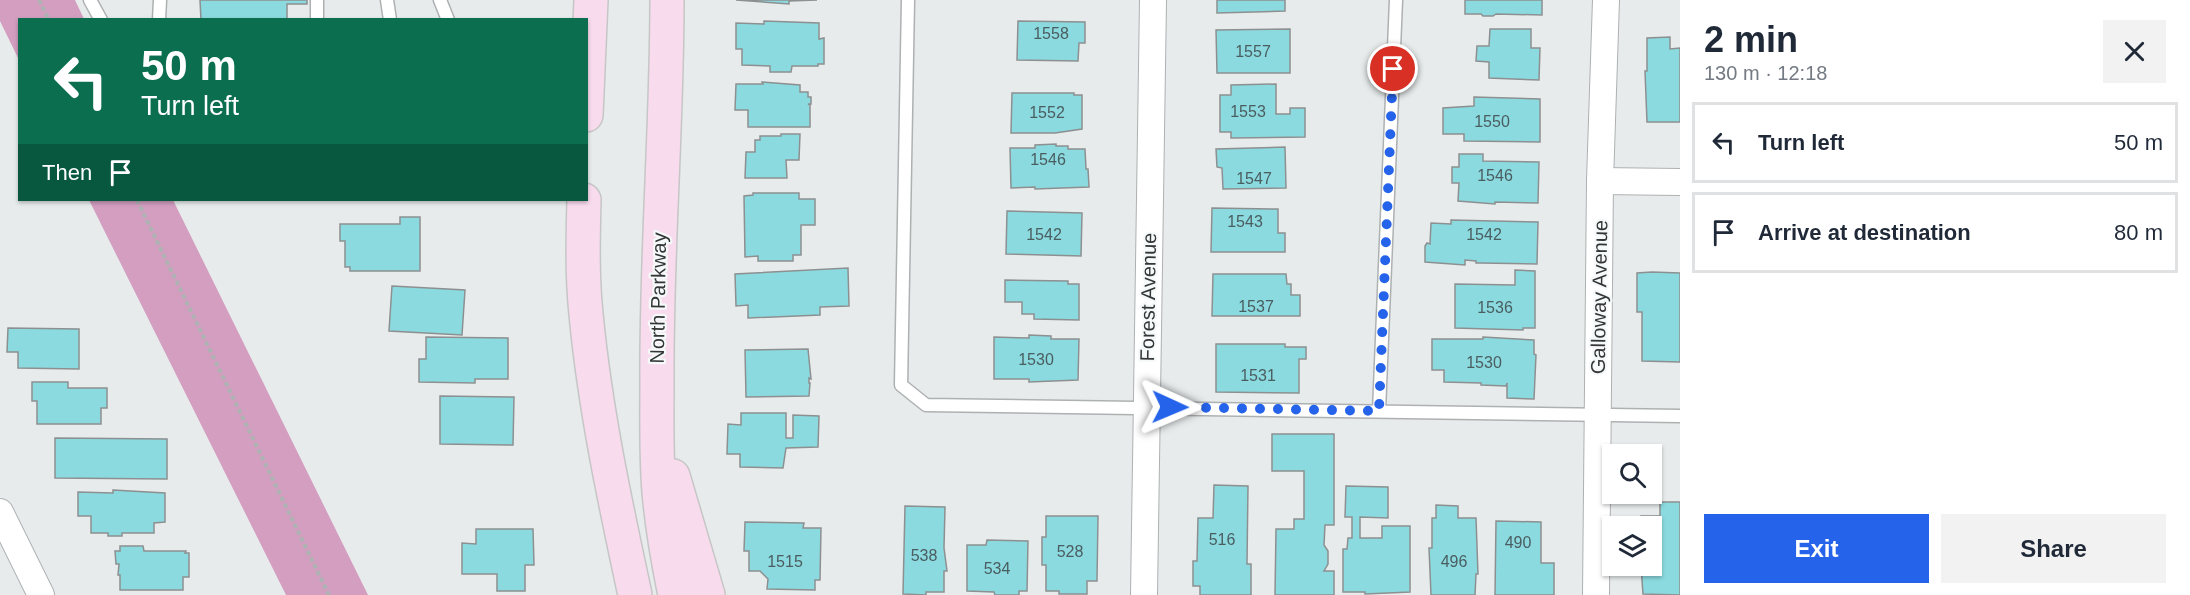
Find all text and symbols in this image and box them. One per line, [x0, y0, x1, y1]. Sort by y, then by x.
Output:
text: 2 min [1704, 19, 1798, 60]
button: close [2103, 20, 2166, 83]
house number: 1558 [1033, 25, 1069, 42]
icon: left [42, 42, 120, 120]
text: 50 m [141, 42, 237, 89]
house number: 1557 [1235, 43, 1271, 60]
pin [1367, 43, 1418, 94]
icon: arrive [1376, 52, 1409, 85]
text: 130 m · 12:18 [1704, 62, 1827, 84]
text: Turn left [141, 91, 239, 121]
house number: 1553 [1230, 103, 1266, 120]
house number: 1552 [1029, 104, 1065, 121]
house number: 1550 [1474, 113, 1510, 130]
icon: left [1707, 126, 1740, 159]
text: Turn left [1758, 130, 1844, 155]
text: 50 m [2114, 130, 2163, 155]
house number: 1546 [1030, 151, 1066, 168]
icon: arrive [104, 156, 137, 189]
text: Then [42, 160, 92, 185]
house number: 1546 [1477, 167, 1513, 184]
house number: 1547 [1236, 170, 1272, 187]
house number: 1543 [1227, 213, 1263, 230]
icon: arrive [1707, 216, 1740, 249]
street label: Galloway Avenue [1587, 220, 1611, 374]
text: Arrive at destination [1758, 220, 1971, 245]
text: 80 m [2114, 220, 2163, 245]
house number: 1542 [1026, 226, 1062, 243]
house number: 1542 [1466, 226, 1502, 243]
street label: North Parkway [646, 232, 670, 364]
street label: Forest Avenue [1136, 233, 1160, 361]
house number: 1537 [1238, 298, 1274, 315]
house number: 1536 [1477, 299, 1513, 316]
house number: 1530 [1018, 351, 1054, 368]
house number: 1530 [1466, 354, 1502, 371]
house number: 1531 [1240, 367, 1276, 384]
position arrow [1138, 375, 1202, 439]
map controls [1602, 444, 1662, 576]
button: search [1602, 444, 1662, 504]
button: Exit [1704, 514, 1929, 583]
button: Share [1941, 514, 2166, 583]
button: layers [1602, 516, 1662, 576]
house number: 516 [1209, 531, 1235, 548]
house number: 490 [1505, 534, 1531, 551]
house number: 528 [1057, 543, 1083, 560]
house number: 538 [911, 547, 937, 564]
house number: 1515 [767, 553, 803, 570]
house number: 496 [1441, 553, 1467, 570]
house number: 534 [984, 560, 1010, 577]

